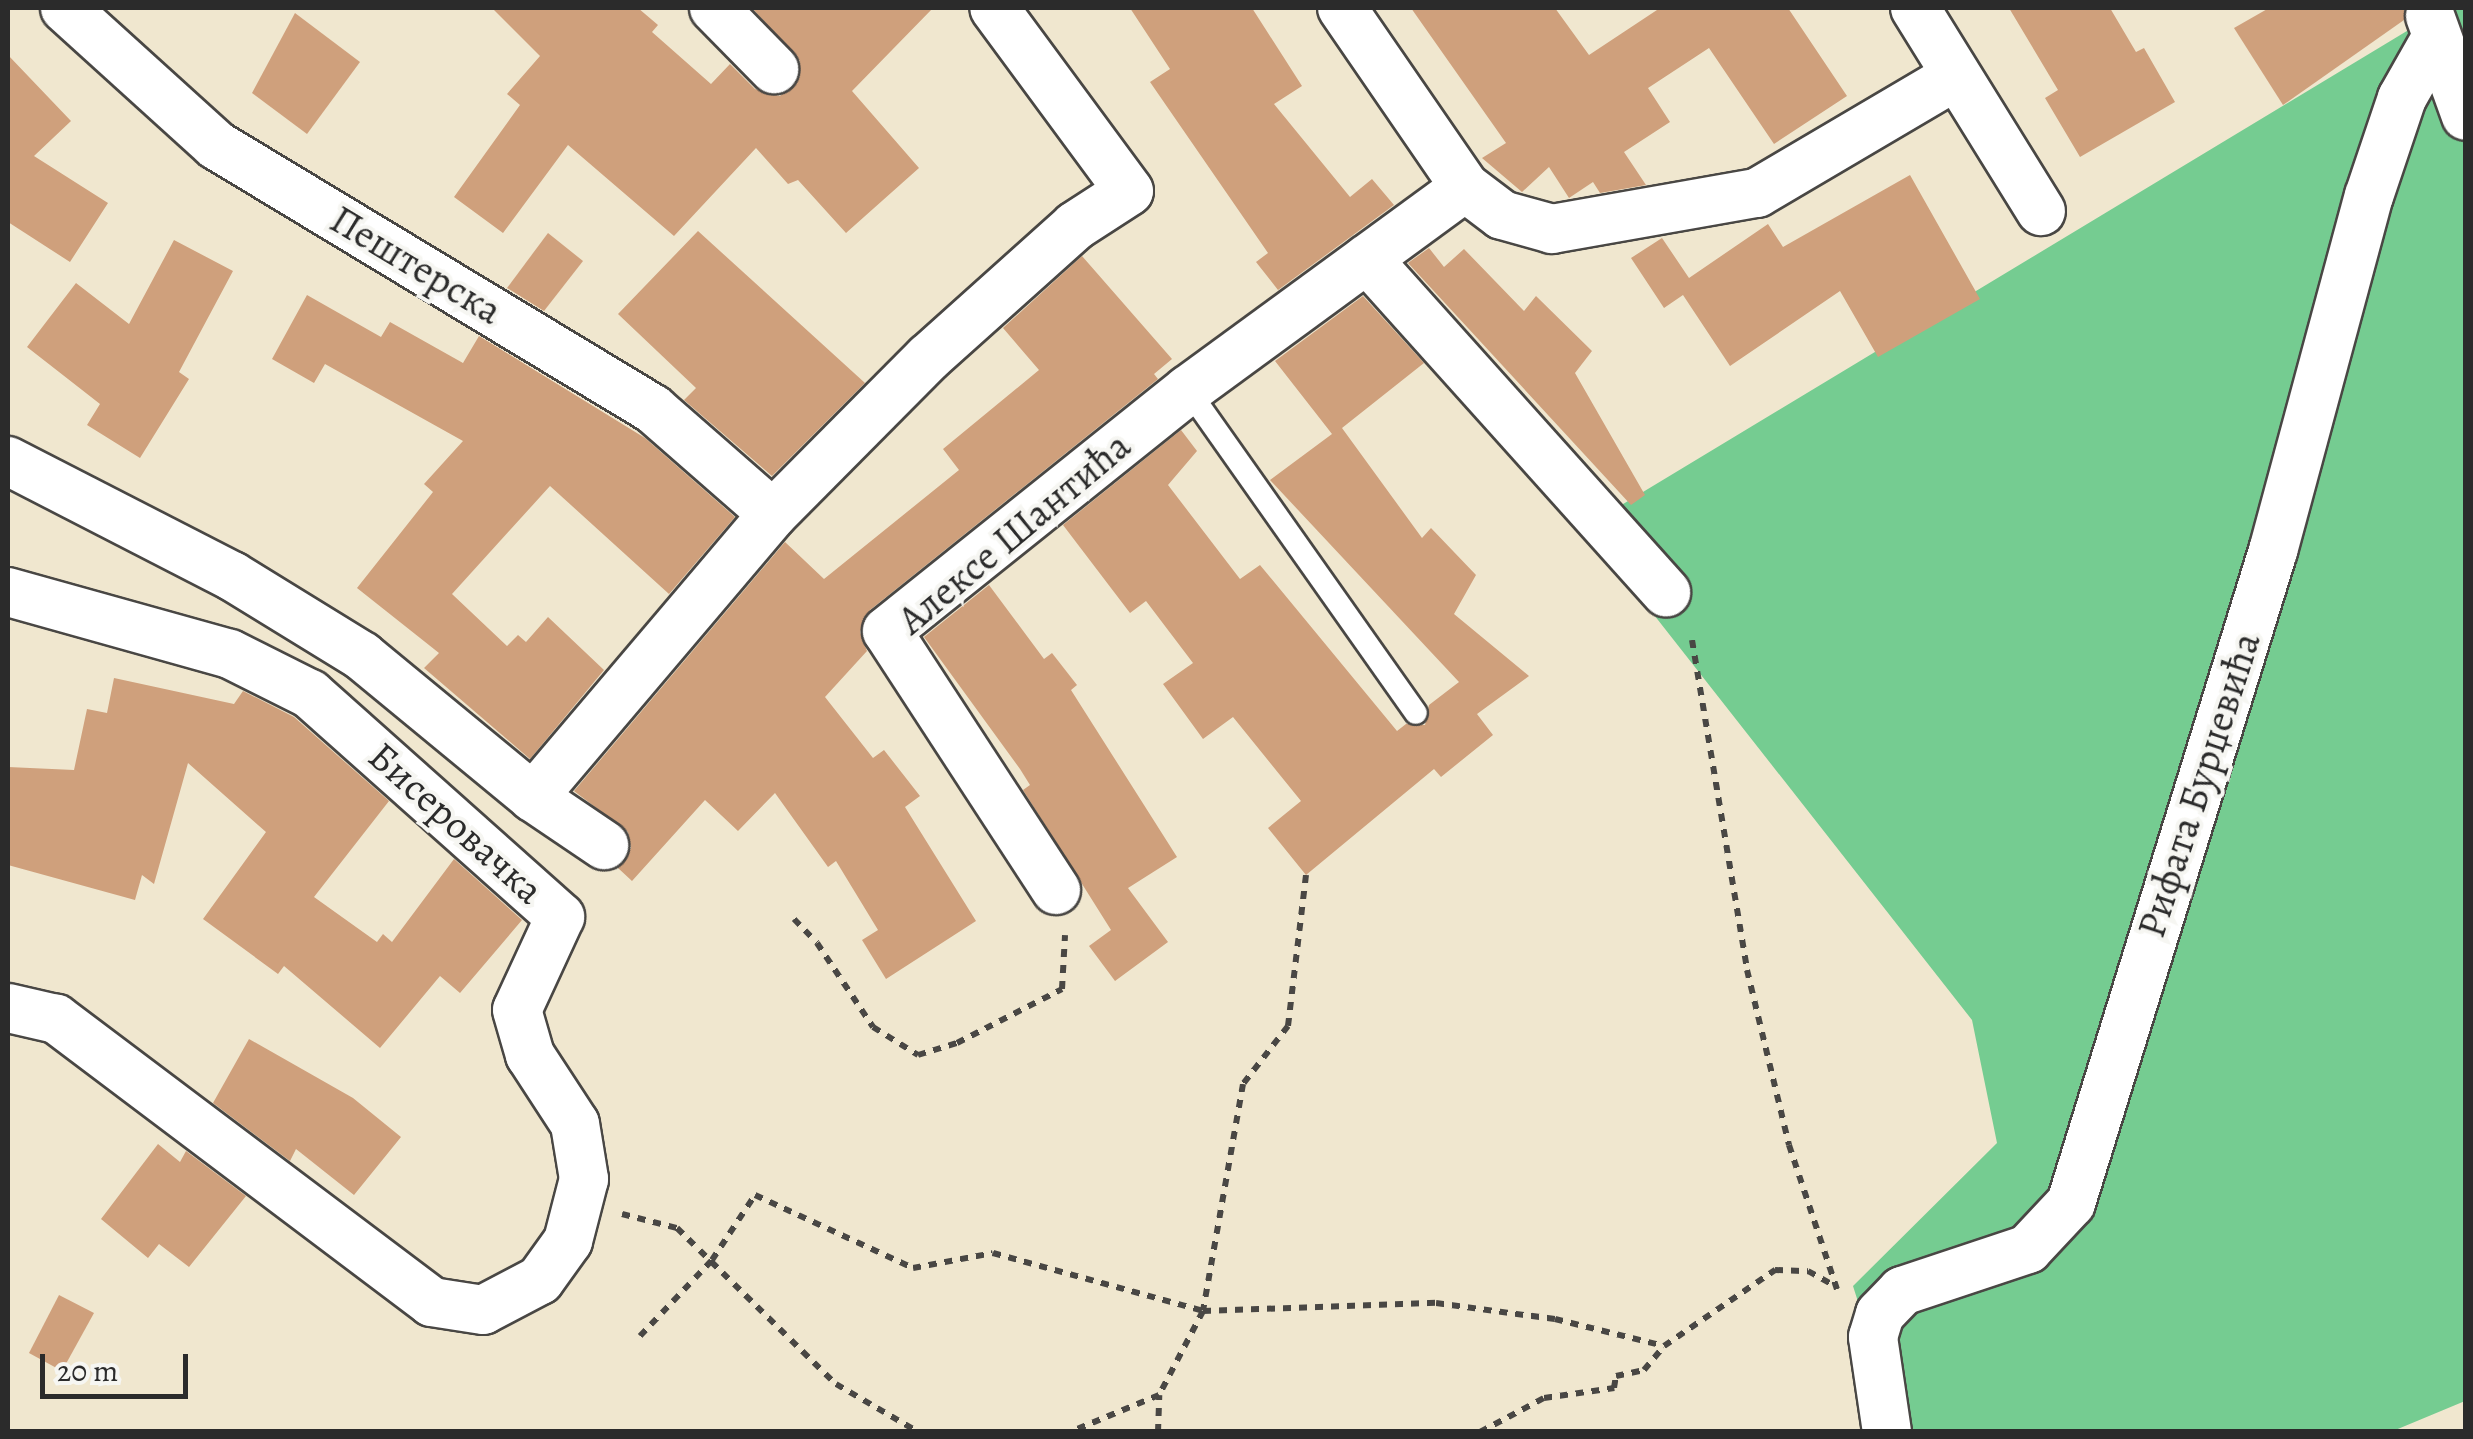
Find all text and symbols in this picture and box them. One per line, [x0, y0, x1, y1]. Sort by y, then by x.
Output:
street label: Пештерска [322, 195, 510, 335]
street label: Алексе Шантића [888, 422, 1140, 644]
street label: Рифата Бурџевића [2127, 627, 2271, 943]
street label: Бисеровачка [359, 732, 553, 914]
scale bar [45, 1334, 192, 1396]
text: 20 m [57, 1351, 118, 1391]

